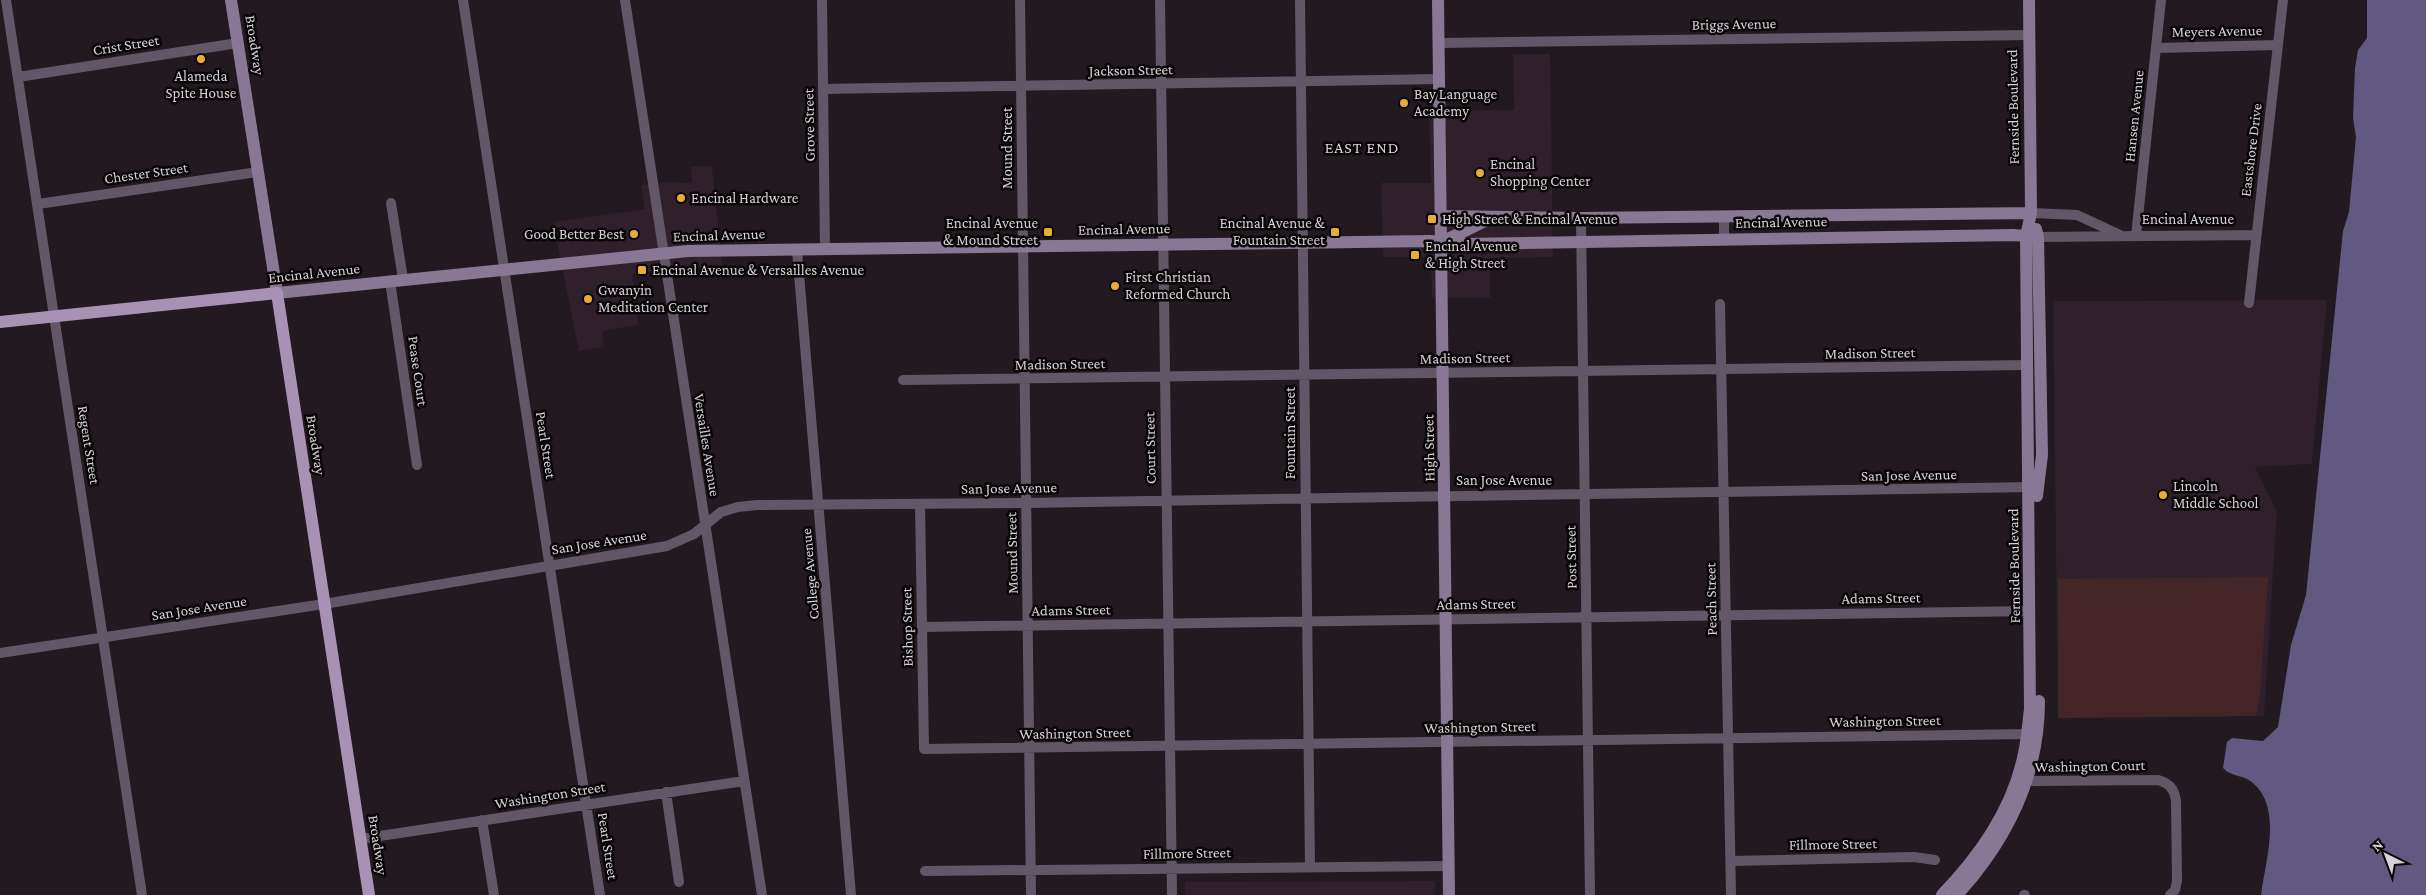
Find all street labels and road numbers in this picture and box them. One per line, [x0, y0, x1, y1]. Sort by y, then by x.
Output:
street label: Broadway [241, 14, 268, 76]
street label: Briggs Avenue [1691, 15, 1777, 34]
street label: Meyers Avenue [2172, 22, 2263, 41]
street label: Crist Street [92, 32, 161, 58]
street label: Fernside Boulevard [2004, 49, 2022, 165]
street label: Jackson Street [1087, 61, 1174, 80]
street label: Hansen Avenue [2121, 69, 2147, 163]
street label: Grove Street [800, 87, 818, 162]
street label: Eastshore Drive [2237, 102, 2265, 198]
street label: Mound Street [999, 106, 1015, 189]
street label: Chester Street [103, 159, 190, 187]
street label: Encinal Avenue [2142, 211, 2235, 227]
street label: Encinal Avenue [1735, 213, 1828, 231]
street label: Encinal Avenue [1078, 220, 1171, 238]
street label: Encinal Avenue [673, 225, 766, 245]
street label: Encinal Avenue [267, 260, 361, 286]
street label: Pease Court [405, 335, 431, 408]
street label: Madison Street [1825, 344, 1916, 362]
street label: Madison Street [1420, 349, 1511, 367]
street label: Madison Street [1015, 355, 1106, 373]
street label: Fountain Street [1282, 386, 1298, 479]
street label: Versailles Avenue [691, 392, 723, 498]
street label: Regent Street [74, 405, 103, 487]
street label: Pearl Street [533, 410, 559, 481]
street label: Court Street [1141, 411, 1159, 484]
street label: High Street [1420, 413, 1439, 482]
street label: Broadway [302, 414, 329, 476]
street label: San Jose Avenue [1861, 466, 1958, 485]
street label: San Jose Avenue [1456, 472, 1552, 489]
street label: San Jose Avenue [961, 479, 1058, 498]
street label: Fernside Boulevard [2005, 508, 2023, 624]
street label: Mound Street [1003, 511, 1021, 594]
street label: Post Street [1562, 524, 1580, 589]
street label: San Jose Avenue [550, 527, 648, 558]
street label: College Avenue [798, 527, 823, 620]
street label: Peach Street [1702, 561, 1720, 636]
street label: Bishop Street [898, 586, 917, 667]
street label: Adams Street [1841, 589, 1922, 607]
street label: San Jose Avenue [150, 593, 248, 624]
street label: Adams Street [1436, 595, 1517, 613]
street label: Adams Street [1031, 601, 1112, 619]
street label: Washington Street [1829, 712, 1942, 731]
street label: Washington Street [1424, 718, 1537, 737]
street label: Washington Street [1019, 724, 1132, 743]
street label: Washington Court [2034, 757, 2147, 776]
street label: Washington Street [494, 778, 608, 813]
street label: Pearl Street [595, 811, 621, 882]
street label: Broadway [364, 814, 391, 876]
street label: Fillmore Street [1789, 835, 1878, 853]
street label: Fillmore Street [1143, 844, 1232, 862]

